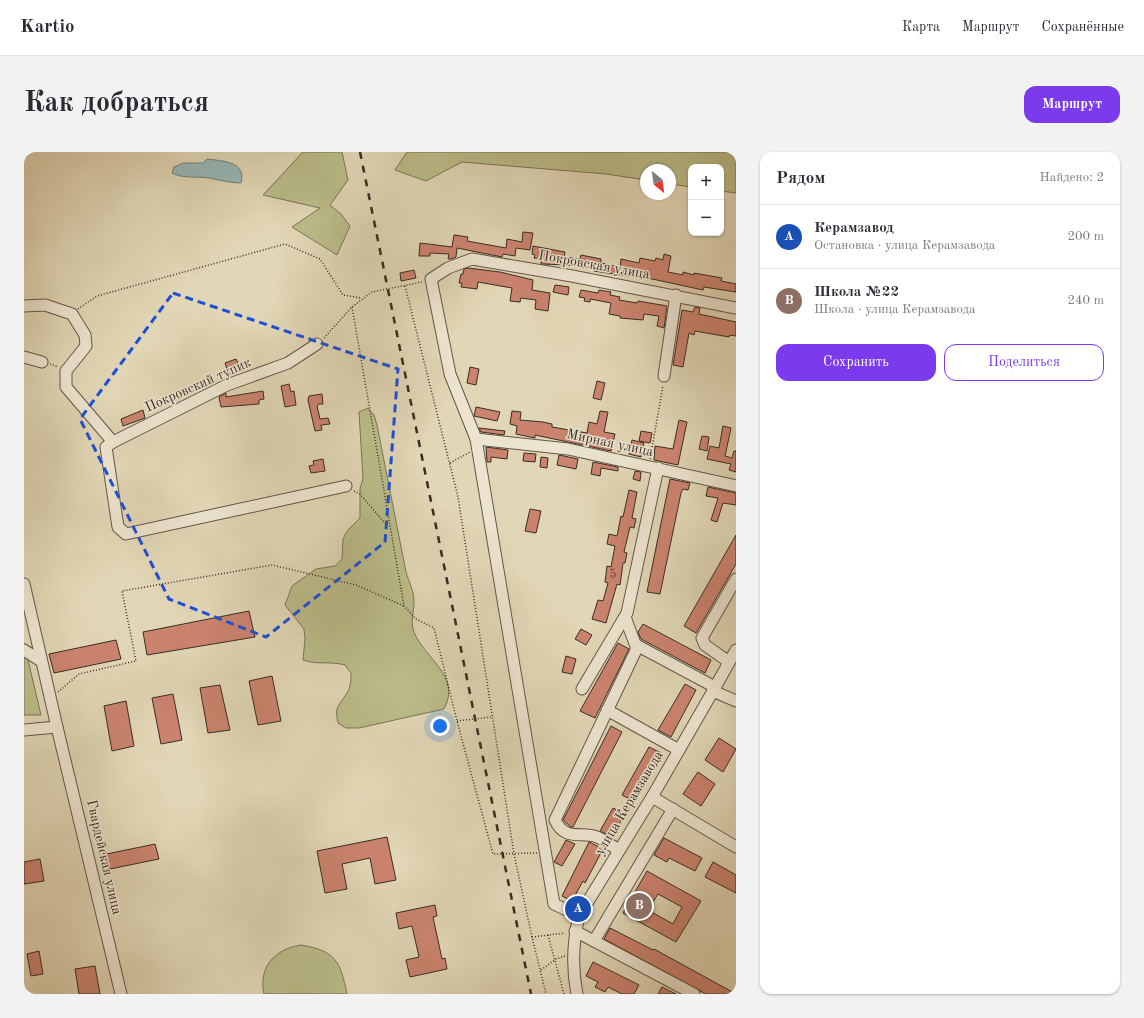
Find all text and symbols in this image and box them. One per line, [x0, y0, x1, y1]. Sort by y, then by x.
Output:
text: Kartio [20, 18, 75, 37]
text: Карта [902, 20, 940, 34]
text: Маршрут [962, 20, 1019, 34]
text: Сохранённые [1041, 20, 1124, 34]
button: Маршрут [1024, 86, 1120, 123]
text: Как добраться [24, 90, 209, 118]
north arrow [640, 164, 676, 200]
map controls [688, 164, 724, 236]
button: + [688, 164, 724, 200]
text: Рядом [776, 170, 825, 187]
text: Найдено: 2 [1040, 171, 1104, 184]
button: − [688, 200, 724, 236]
text: Керамзавод [814, 221, 894, 236]
text: A [784, 230, 794, 243]
text: 200 m [1067, 230, 1104, 243]
text: Остановка · улица Керамзавода [814, 239, 995, 252]
street label: Покровская улица [537, 248, 651, 282]
text: Школа №22 [814, 285, 899, 300]
text: B [784, 294, 794, 307]
text: 240 m [1067, 294, 1104, 307]
text: Школа · улица Керамзавода [814, 303, 975, 316]
button: Сохранить [776, 344, 936, 381]
button: Поделиться [944, 344, 1104, 381]
street label: Покровский тупик [143, 355, 253, 415]
street label: Мирная улица [565, 427, 655, 459]
house number: 5 [610, 568, 617, 581]
your location [430, 716, 450, 736]
street label: улица Керамзавода [592, 748, 666, 857]
street label: Гвардейская улица [84, 798, 124, 916]
pin: B [626, 891, 652, 921]
pin: A [565, 894, 591, 924]

